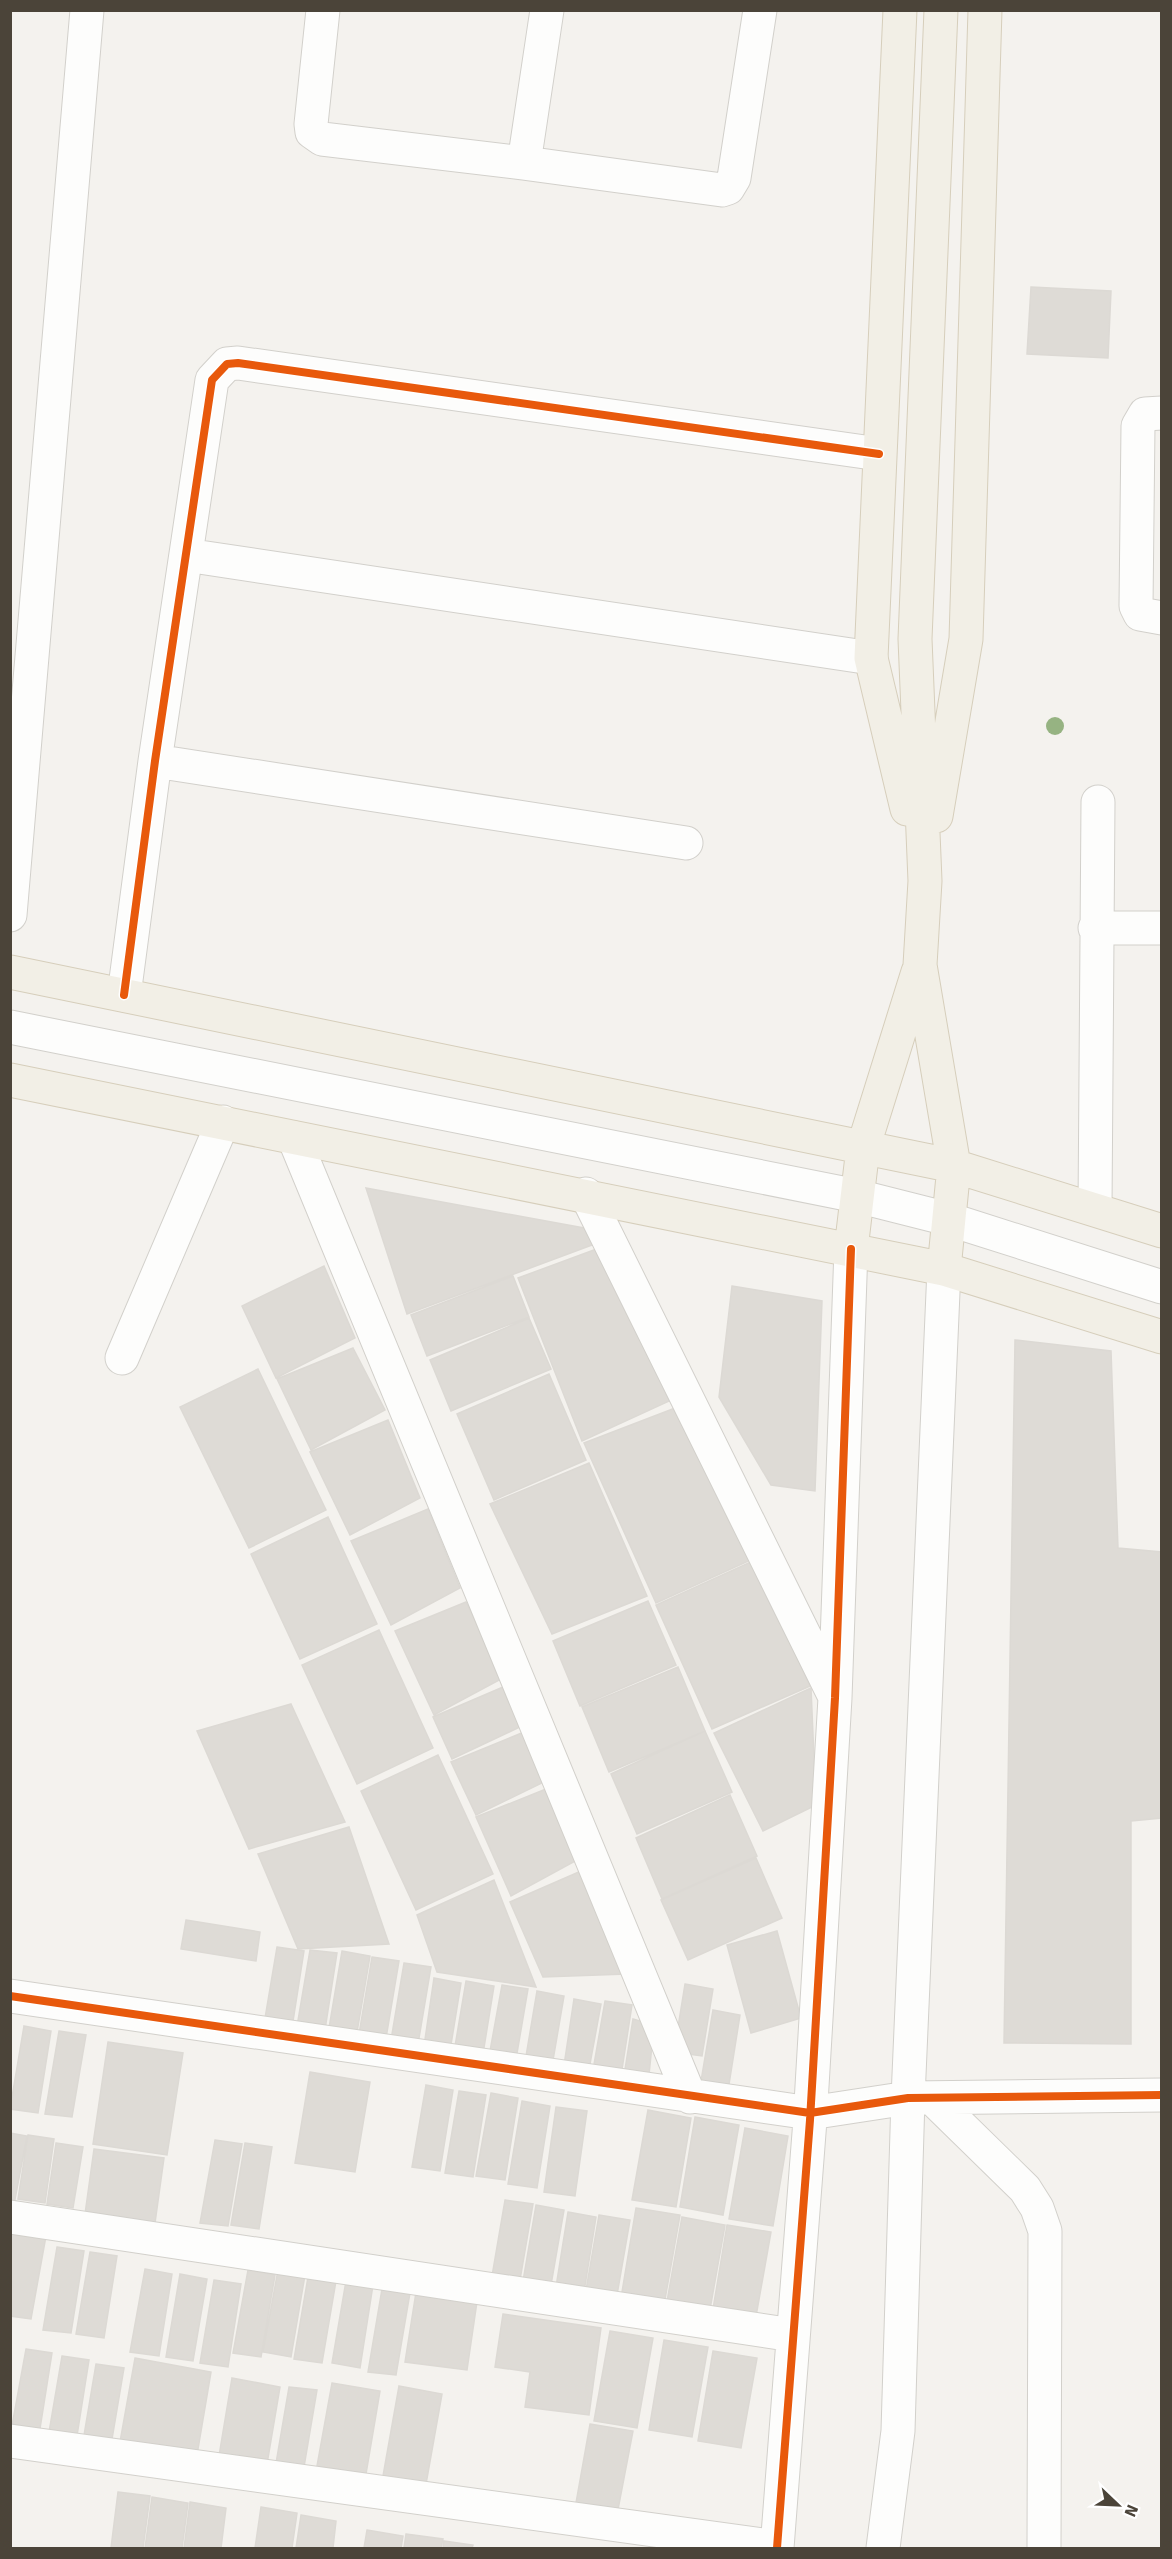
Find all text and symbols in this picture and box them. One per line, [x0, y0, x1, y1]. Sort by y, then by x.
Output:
north arrow [1088, 2475, 1148, 2535]
text: N [1120, 2501, 1142, 2520]

